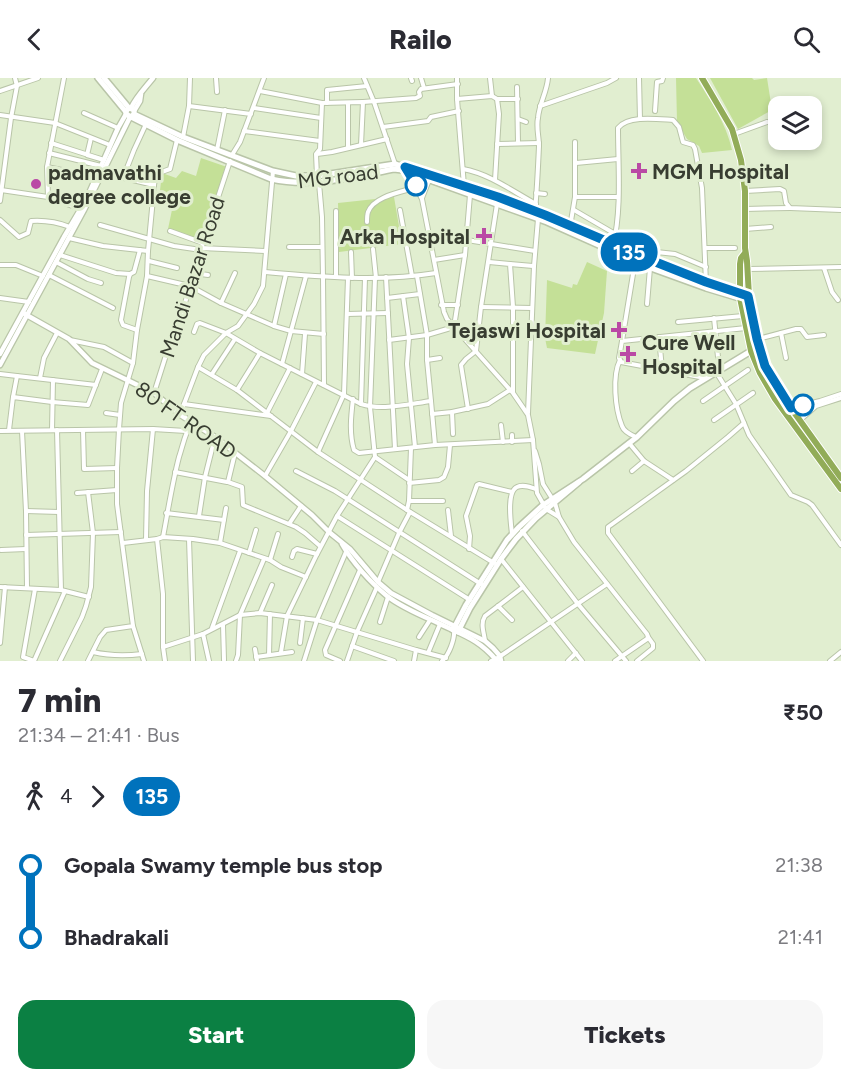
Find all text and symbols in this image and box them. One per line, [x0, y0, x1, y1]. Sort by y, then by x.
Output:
icon: back [18, 23, 51, 56]
text: Railo [389, 23, 452, 56]
icon: search [790, 23, 823, 56]
map controls [768, 96, 822, 150]
button: layers [768, 96, 822, 150]
street label: MG road [296, 159, 380, 193]
place label: MGM Hospital [652, 159, 789, 184]
place label: padmavathi degree college [48, 160, 191, 209]
marker: MGM Hospital [630, 162, 648, 180]
unlabelled marker [405, 174, 427, 196]
marker: padmavathi degree college [29, 177, 43, 191]
street label: Mandi Bazar Road [154, 193, 230, 361]
place label: Arka Hospital [340, 224, 470, 249]
marker: Arka Hospital [475, 227, 493, 245]
line badge: 135 [594, 232, 664, 272]
text: 135 [613, 240, 645, 265]
place label: Tejaswi Hospital [448, 318, 606, 343]
marker: Tejaswi Hospital [610, 321, 628, 339]
place label: Cure Well Hospital [642, 330, 736, 379]
marker: Cure Well Hospital [619, 345, 637, 363]
street label: 80 FT ROAD [131, 376, 241, 464]
unlabelled marker [792, 394, 814, 416]
text: 7 min [18, 681, 101, 720]
text: ₹50 [783, 699, 823, 726]
text: 21:34 – 21:41 · Bus [18, 723, 180, 747]
icon: walk [18, 780, 51, 813]
icon: forward [81, 780, 114, 813]
text: 4 [60, 784, 72, 808]
text: 135 [135, 784, 168, 809]
text: Gopala Swamy temple bus stop [64, 852, 382, 879]
text: 21:38 [775, 853, 823, 877]
text: Bhadrakali [64, 924, 169, 951]
text: 21:41 [778, 925, 823, 949]
button: Start [18, 1000, 415, 1069]
button: Tickets [427, 1000, 823, 1069]

